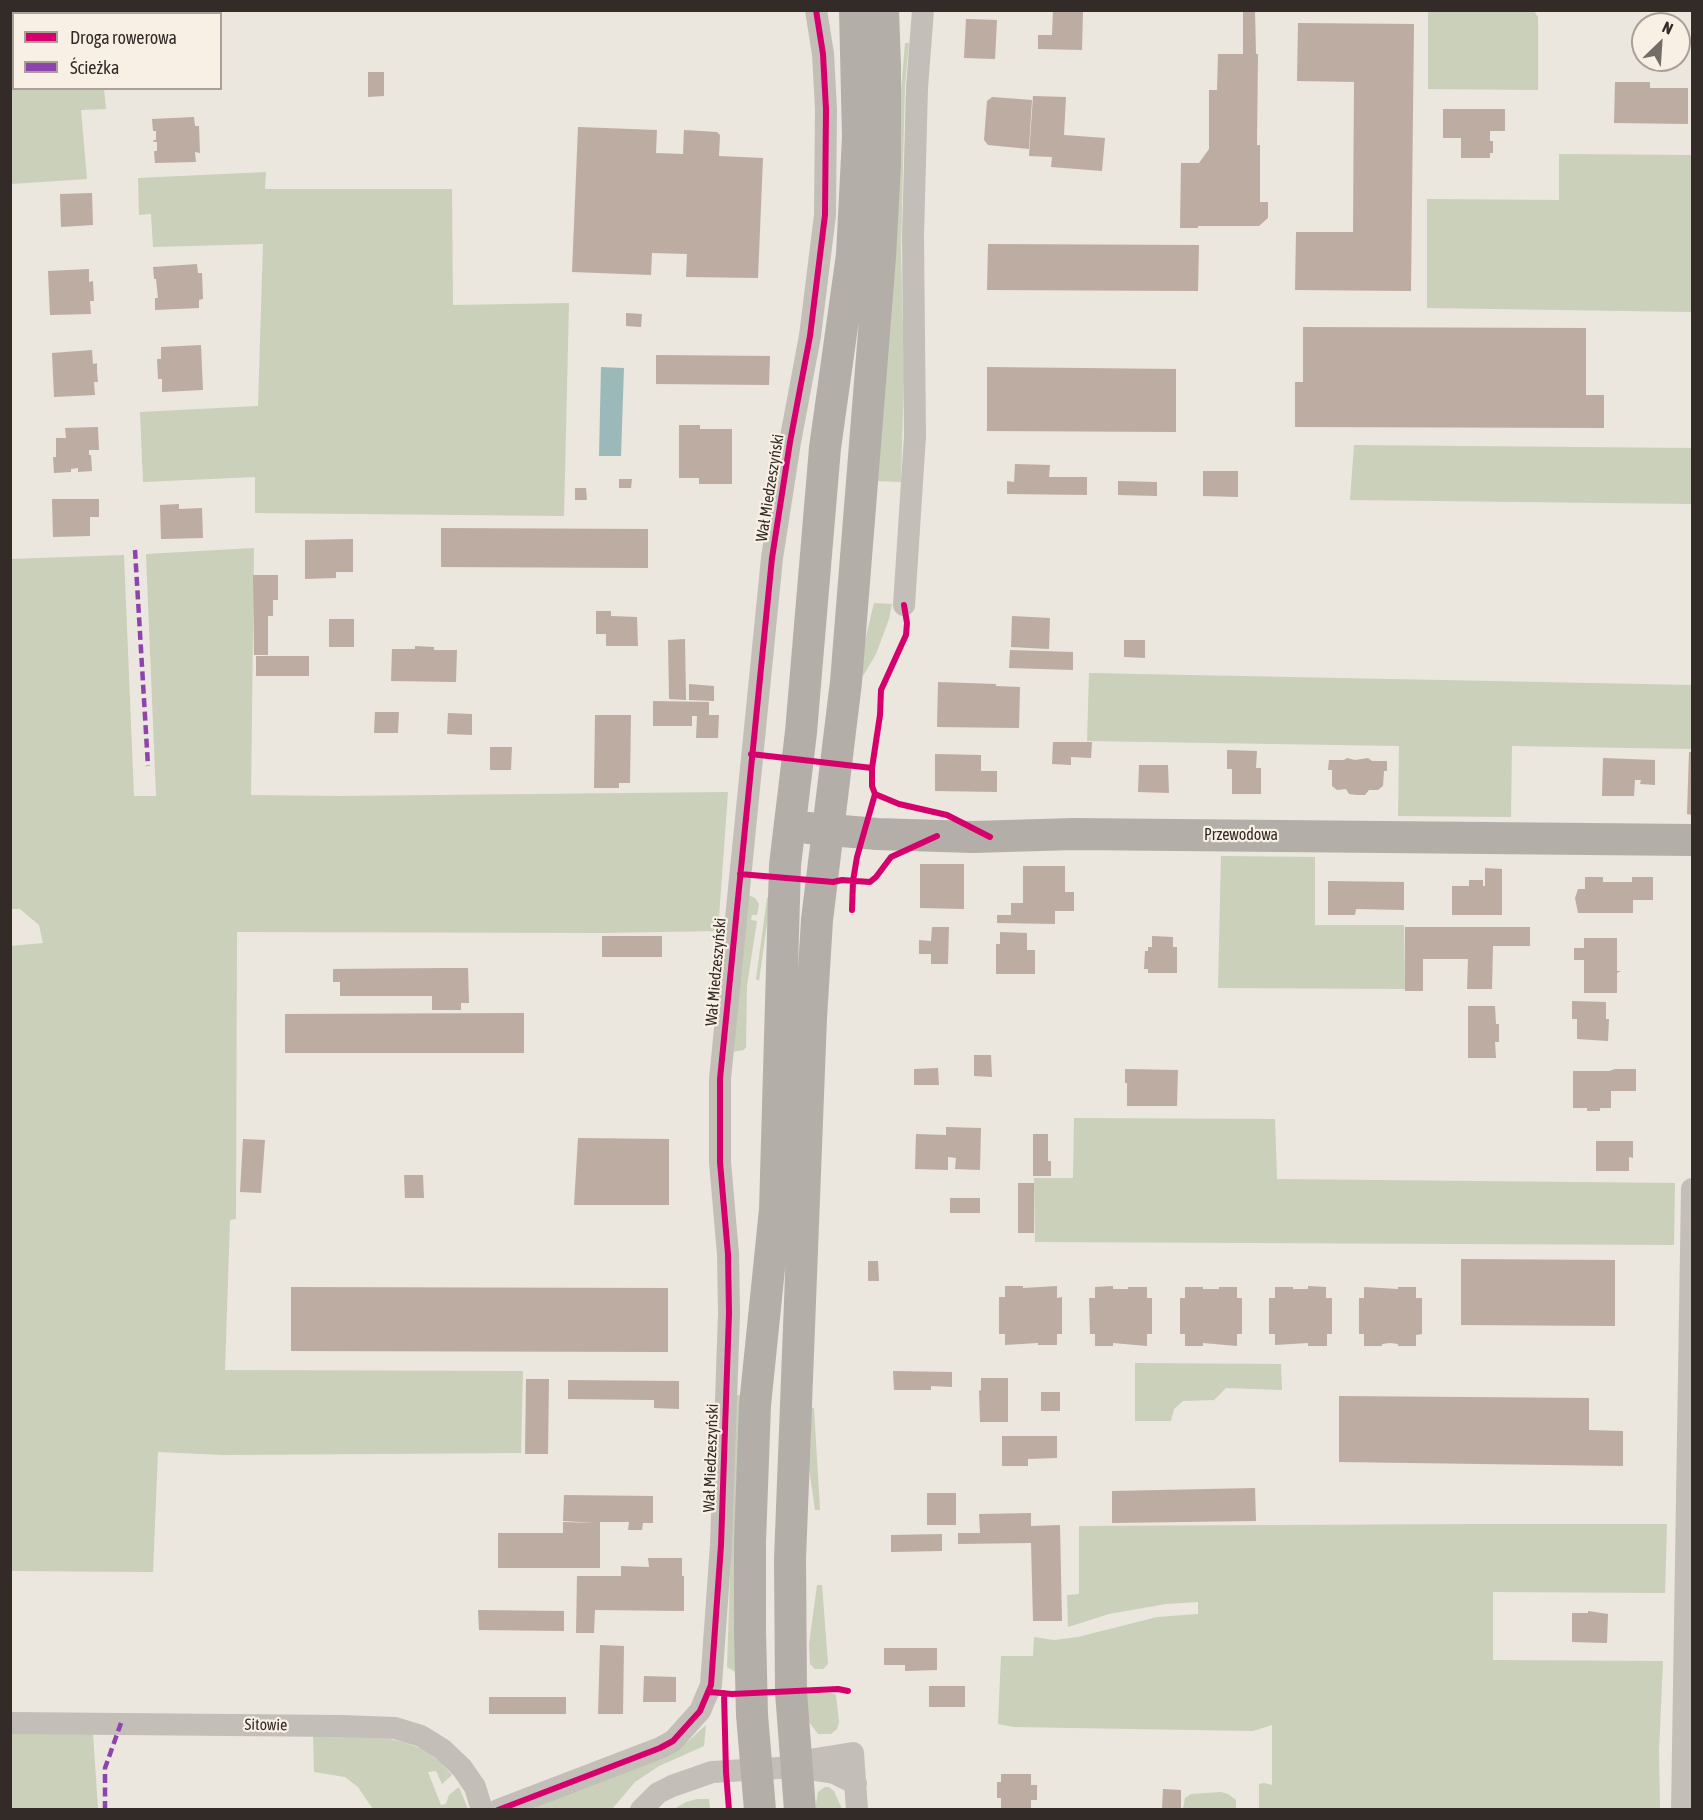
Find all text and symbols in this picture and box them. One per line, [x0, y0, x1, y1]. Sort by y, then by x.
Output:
legend [12, 12, 222, 90]
north arrow [1631, 12, 1691, 72]
text: N [1660, 17, 1676, 38]
text: Droga rowerowa [70, 27, 177, 48]
text: Ścieżka [70, 57, 119, 78]
street label: Wał Miedzeszyński [752, 433, 788, 543]
street label: Przewodowa [1204, 825, 1278, 845]
street label: Wał Miedzeszyński [702, 917, 730, 1027]
street label: Wał Miedzeszyński [700, 1403, 722, 1513]
street label: Sitowie [244, 1715, 288, 1735]

